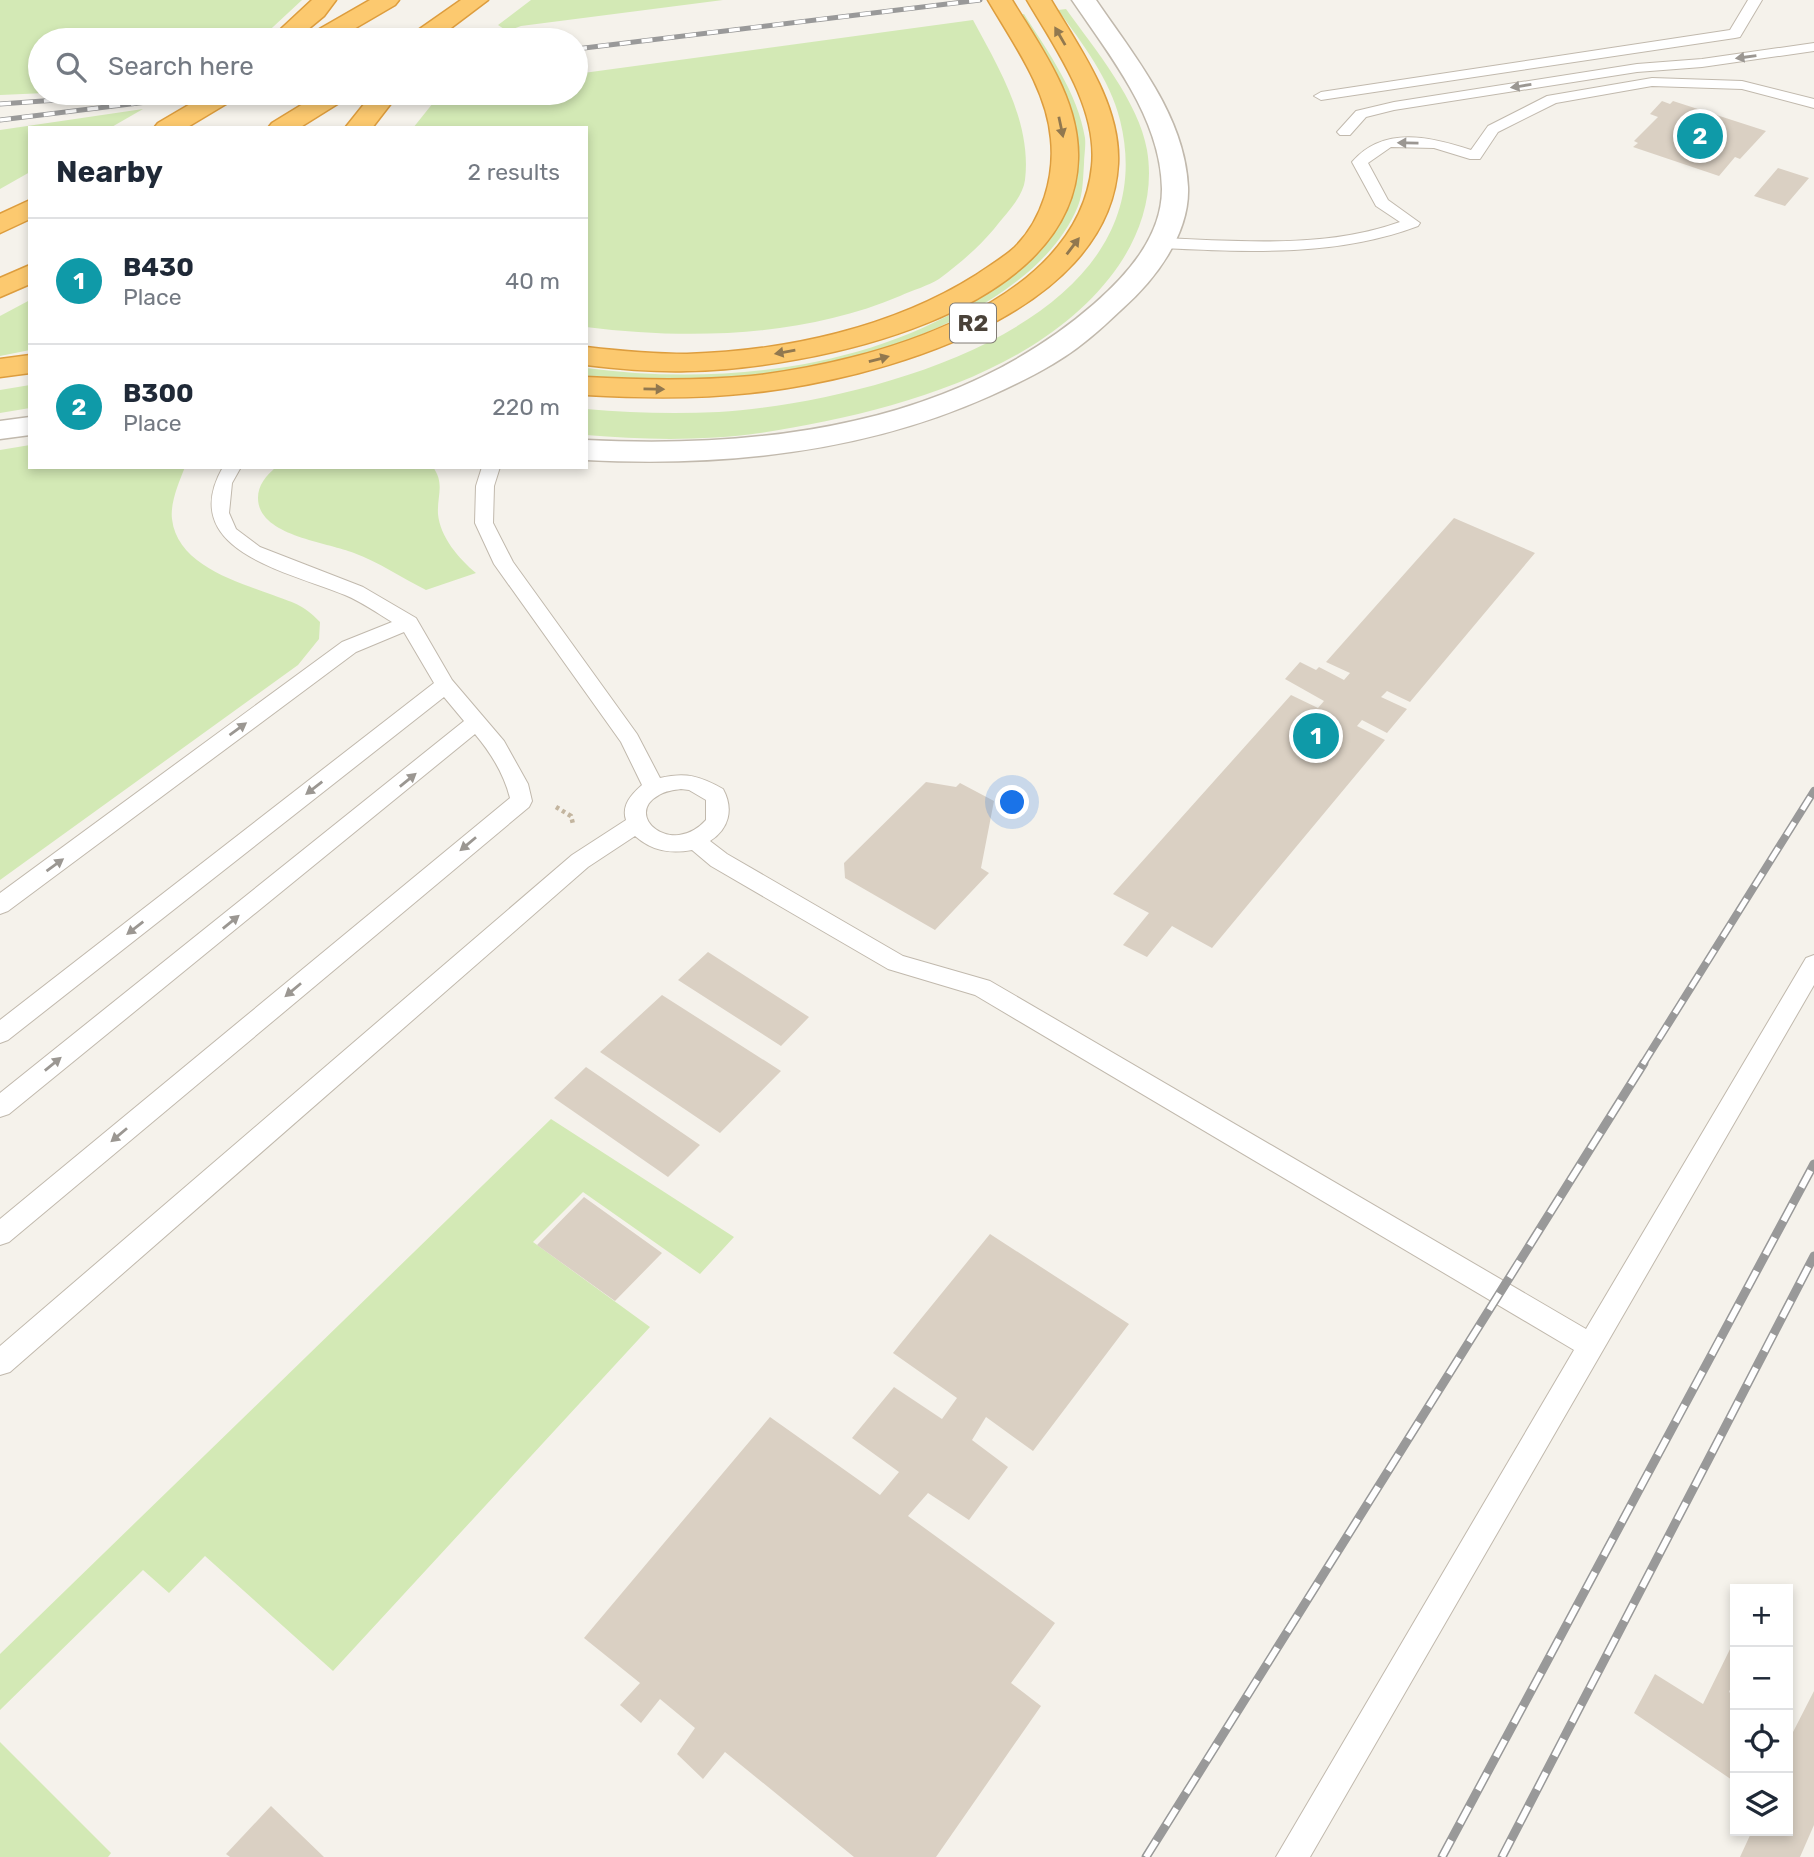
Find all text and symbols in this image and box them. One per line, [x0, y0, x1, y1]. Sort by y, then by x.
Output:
one-way arrow [1053, 27, 1066, 46]
search box [28, 28, 588, 105]
icon: search [52, 48, 90, 86]
text: Search here [108, 51, 254, 82]
one-way arrow [1735, 51, 1757, 62]
one-way arrow [1510, 81, 1532, 92]
pin: 2 [1677, 110, 1723, 162]
one-way arrow [1056, 116, 1067, 138]
one-way arrow [1397, 137, 1419, 148]
text: Nearby [56, 154, 163, 190]
text: 2 results [468, 158, 560, 186]
one-way arrow [1065, 238, 1080, 256]
text: B430 [123, 252, 194, 283]
text: 1 [73, 267, 85, 295]
text: 40 m [505, 267, 560, 295]
text: Place [123, 283, 182, 311]
road number: R2 [950, 304, 996, 342]
one-way arrow [774, 347, 796, 358]
one-way arrow [869, 353, 890, 363]
text: B300 [123, 378, 194, 409]
one-way arrow [644, 383, 666, 395]
text: 2 [72, 393, 86, 421]
text: 220 m [492, 393, 560, 421]
text: Place [123, 409, 182, 437]
pin: 1 [1293, 710, 1339, 762]
one-way arrow [229, 723, 247, 737]
one-way arrow [399, 772, 417, 787]
one-way arrow [306, 780, 324, 795]
your location [995, 785, 1029, 819]
one-way arrow [460, 836, 477, 851]
one-way arrow [46, 858, 64, 872]
one-way arrow [222, 915, 239, 930]
one-way arrow [126, 920, 144, 934]
one-way arrow [285, 982, 302, 997]
one-way arrow [44, 1057, 62, 1072]
one-way arrow [110, 1127, 127, 1142]
map controls [1730, 1584, 1793, 1836]
button: + [1730, 1584, 1793, 1647]
button: − [1730, 1647, 1793, 1710]
button: locate [1730, 1710, 1793, 1773]
button: layers [1730, 1773, 1793, 1836]

